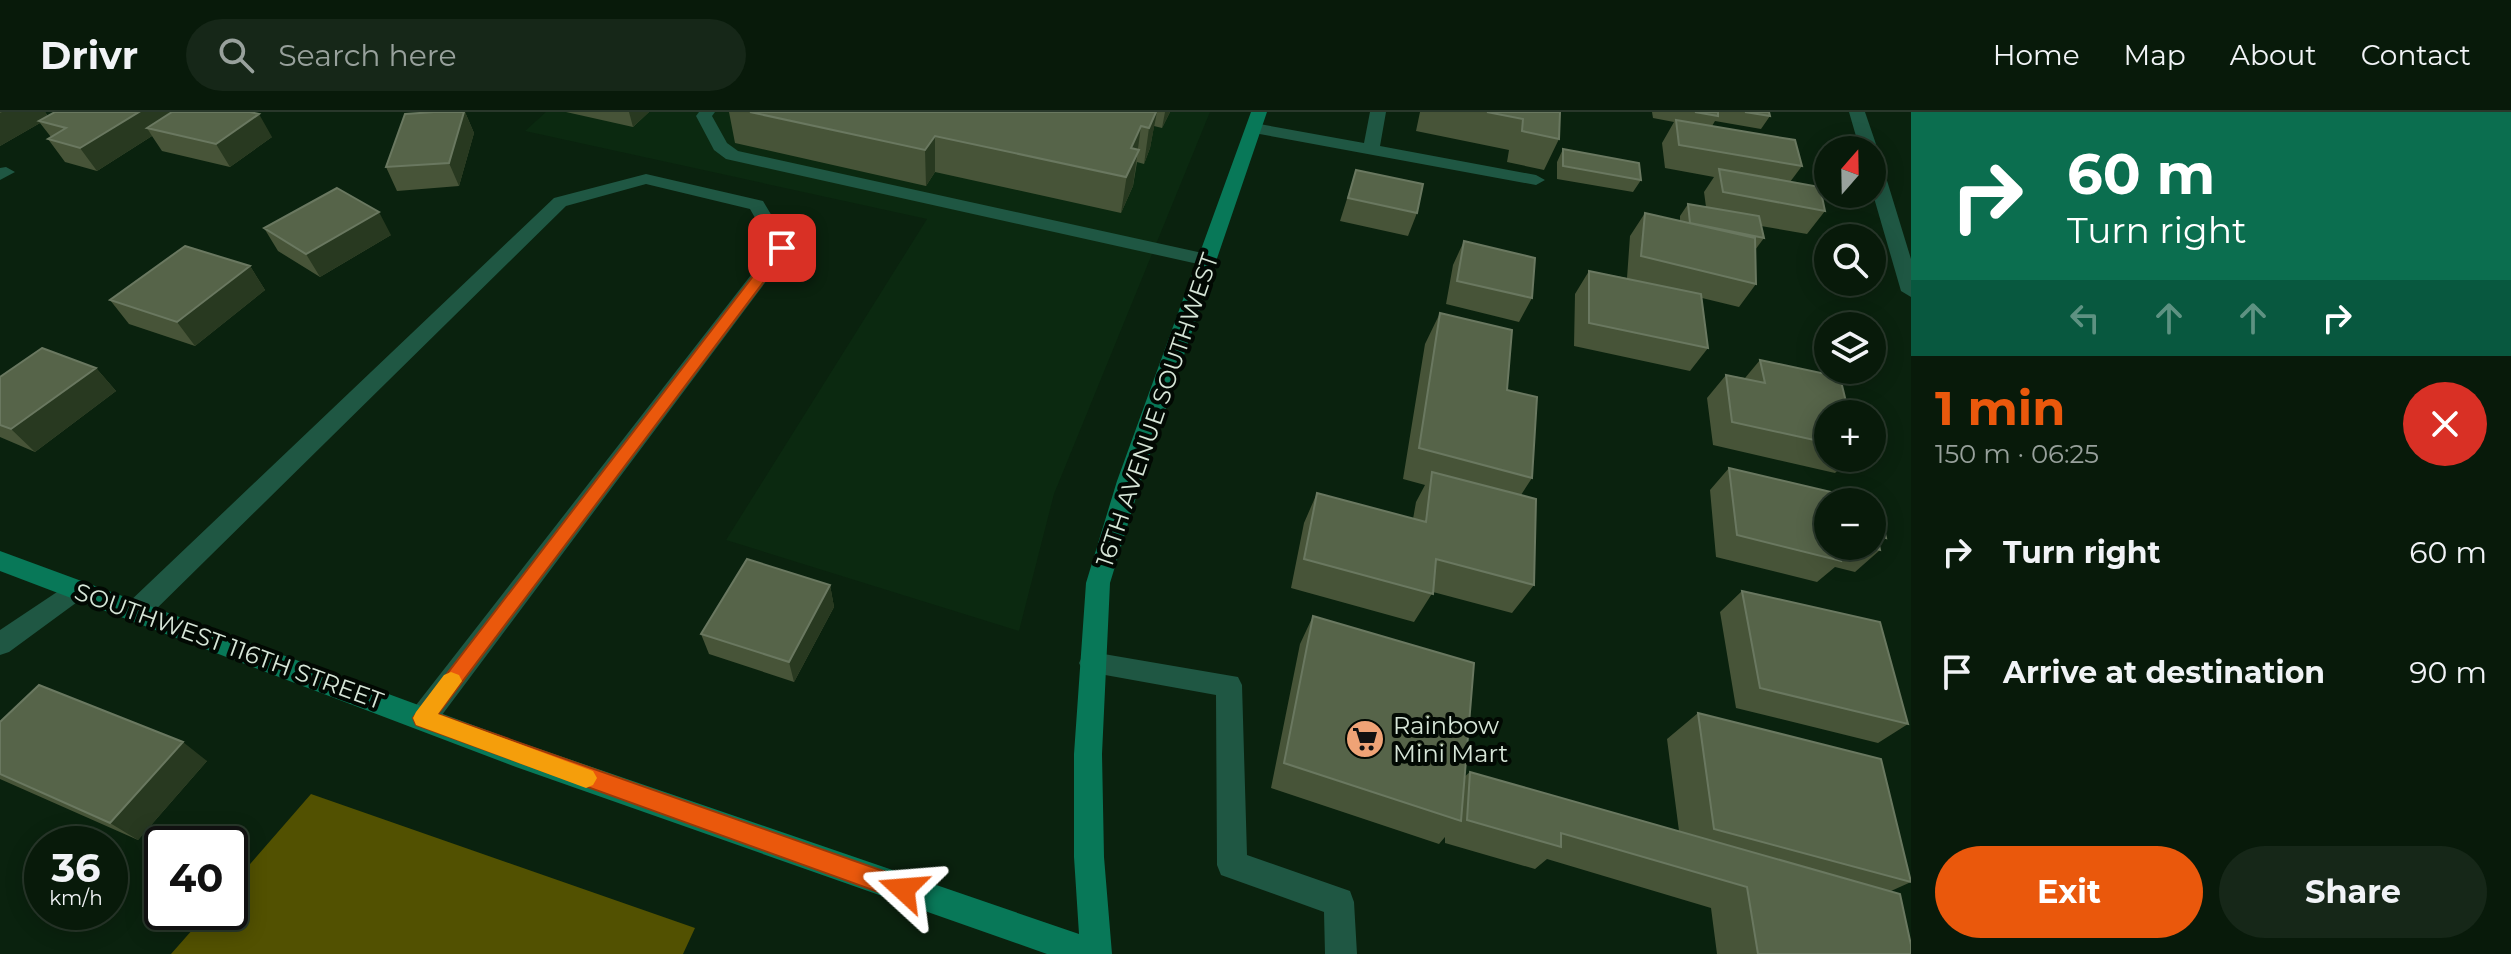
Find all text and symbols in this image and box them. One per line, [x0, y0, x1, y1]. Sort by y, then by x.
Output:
search box [186, 19, 746, 91]
text: Drivr [40, 32, 138, 79]
icon: search [214, 33, 258, 77]
text: Search here [278, 37, 457, 74]
text: Home [1993, 38, 2080, 72]
text: Map [2124, 38, 2186, 72]
text: About [2230, 38, 2317, 72]
text: Contact [2361, 38, 2471, 72]
north arrow [1814, 136, 1886, 208]
map controls [1814, 136, 1886, 560]
text: 60 m [2067, 140, 2215, 208]
icon: right [1935, 144, 2039, 248]
text: Turn right [2067, 208, 2247, 252]
pin [748, 214, 816, 282]
button: search [1814, 224, 1886, 296]
icon: arrive [760, 226, 804, 270]
street label: 16TH AVENUE SOUTHWEST [1090, 249, 1224, 570]
icon: left [2063, 296, 2107, 340]
icon: ahead [2147, 296, 2191, 340]
icon: ahead [2231, 296, 2275, 340]
icon: right [2315, 296, 2359, 340]
button: layers [1814, 312, 1886, 384]
text: 1 min [1935, 379, 2065, 437]
button: close [2403, 382, 2487, 466]
button: + [1814, 400, 1886, 472]
text: 150 m · 06:25 [1935, 438, 2099, 470]
button: − [1814, 488, 1886, 560]
icon: right [1935, 530, 1979, 574]
text: Turn right [2003, 534, 2160, 571]
text: 60 m [2409, 534, 2487, 571]
street label: SOUTHWEST 116TH STREET [71, 577, 387, 715]
icon: arrive [1935, 650, 1979, 694]
text: Arrive at destination [2003, 654, 2325, 691]
text: 90 m [2409, 654, 2487, 691]
place label: Rainbow Mini Mart [1393, 711, 1508, 768]
supermarket icon: Rainbow Mini Mart [1344, 718, 1386, 760]
speed limit sign: 40 [144, 826, 248, 930]
text: 36 [51, 843, 101, 892]
button: Exit [1935, 846, 2203, 938]
button: Share [2219, 846, 2487, 938]
position arrow [861, 847, 945, 931]
text: km/h [49, 886, 103, 910]

